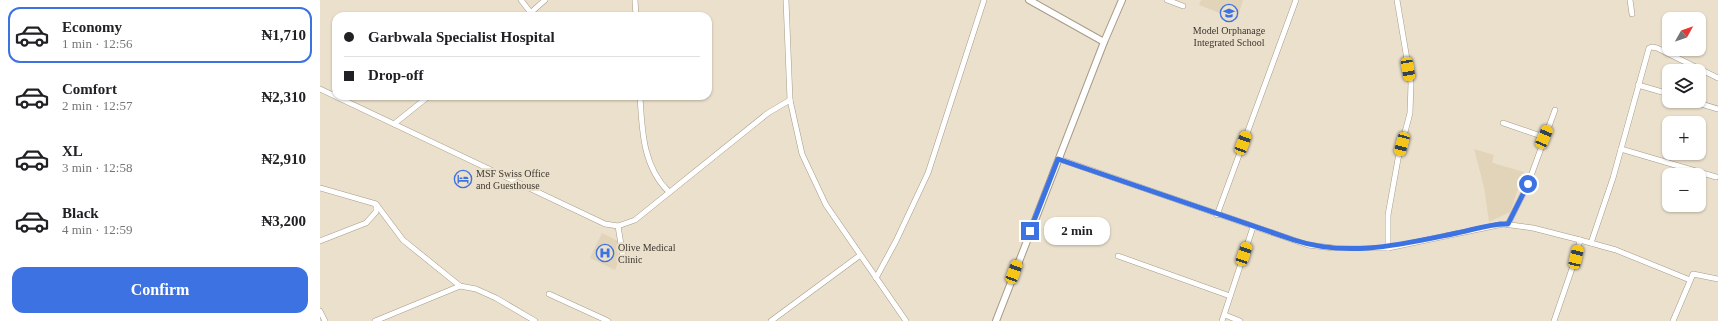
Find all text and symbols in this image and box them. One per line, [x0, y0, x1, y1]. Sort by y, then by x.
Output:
school or university icon: Model Orphanage Integrated School [1219, 3, 1239, 23]
north arrow [1662, 12, 1706, 56]
map controls [1662, 12, 1706, 212]
icon: car [14, 17, 50, 53]
text: Economy [62, 19, 122, 35]
place label: Model Orphanage Integrated School [1193, 25, 1266, 48]
text: ₦1,710 [261, 27, 306, 43]
text: Garbwala Specialist Hospital [368, 29, 555, 45]
text: 1 min · 12:56 [62, 36, 132, 51]
car [1400, 56, 1416, 82]
button: layers [1662, 64, 1706, 108]
text: Drop-off [368, 67, 424, 83]
icon: car [14, 79, 50, 115]
text: Comfort [62, 81, 117, 97]
text: ₦2,310 [261, 89, 306, 105]
text: 2 min · 12:57 [62, 98, 132, 113]
button: + [1662, 116, 1706, 160]
car [1534, 124, 1554, 150]
car [1233, 130, 1253, 156]
car [1393, 131, 1411, 157]
icon: car [14, 141, 50, 177]
text: XL [62, 143, 83, 159]
text: ₦2,910 [261, 151, 306, 167]
text: 3 min · 12:58 [62, 160, 132, 175]
place label: MSF Swiss Office and Guesthouse [476, 168, 550, 191]
button: − [1662, 168, 1706, 212]
hotel icon: MSF Swiss Office and Guesthouse [453, 169, 473, 189]
route start [1519, 175, 1537, 193]
icon: car [14, 203, 50, 239]
text: Black [62, 205, 99, 221]
text: ₦3,200 [261, 213, 306, 229]
callout: 2 min [1044, 217, 1110, 245]
text: 4 min · 12:59 [62, 222, 132, 237]
route end [1021, 222, 1039, 240]
text: 2 min [1061, 223, 1093, 238]
car [1234, 241, 1254, 267]
place label: Olive Medical Clinic [618, 242, 676, 265]
hospital icon: Olive Medical Clinic [595, 243, 615, 263]
car [1567, 244, 1585, 270]
car [1004, 259, 1024, 285]
button: Confirm [12, 267, 308, 313]

